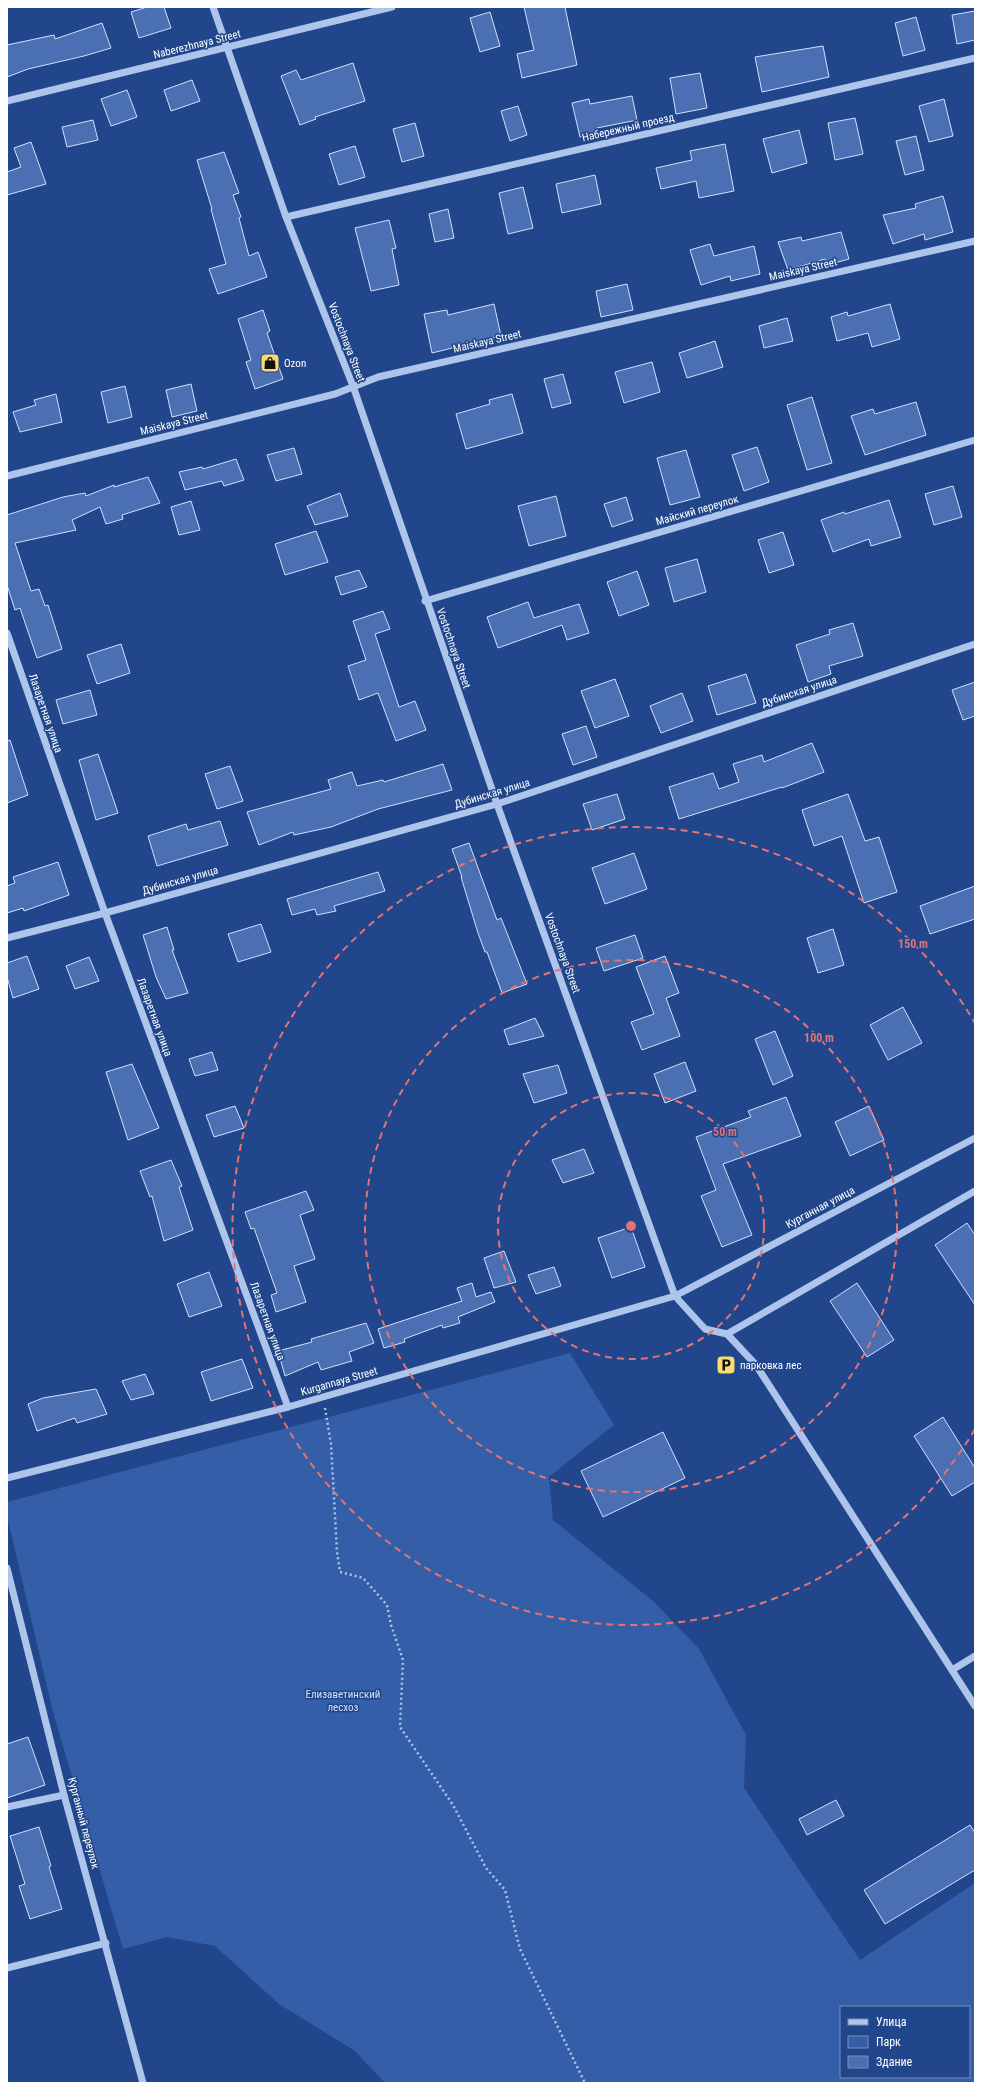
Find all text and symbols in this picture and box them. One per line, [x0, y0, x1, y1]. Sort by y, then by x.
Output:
street label: Naberezhnaya Street [152, 27, 242, 62]
street label: Набережный проезд [581, 111, 676, 144]
street label: Maiskaya Street [768, 255, 838, 284]
street label: Vostochnaya Street [325, 301, 368, 384]
street label: Maiskaya Street [452, 327, 522, 356]
shop icon: Ozon [259, 352, 281, 374]
place label: Ozon [284, 357, 306, 370]
street label: Maiskaya Street [139, 409, 209, 438]
street label: Майский переулок [654, 492, 741, 528]
street label: Vostochnaya Street [434, 606, 473, 690]
street label: Лазаретная улица [26, 672, 65, 754]
street label: Дубинская улица [760, 673, 838, 710]
street label: Дубинская улица [453, 776, 532, 811]
street label: Дубинская улица [141, 863, 220, 898]
street label: Vostochnaya Street [542, 911, 583, 995]
text: 150 m [898, 937, 928, 951]
street label: Лазаретная улица [134, 976, 175, 1058]
text: 100 m [804, 1031, 834, 1045]
text: 50 m [713, 1125, 737, 1139]
street label: Курганная улица [784, 1184, 857, 1231]
centre of rings [624, 1219, 638, 1233]
street label: Лазаретная улица [247, 1280, 288, 1362]
parking icon: парковка лес [715, 1354, 737, 1376]
place label: парковка лес [740, 1359, 801, 1372]
street label: Kurgannaya Street [299, 1364, 379, 1399]
park label: Елизаветинский лесхоз [306, 1688, 380, 1714]
street label: Курганный переулок [65, 1776, 102, 1871]
legend [840, 2006, 970, 2078]
text: Улица [876, 2015, 907, 2029]
text: Парк [876, 2035, 901, 2049]
text: Здание [876, 2055, 913, 2069]

